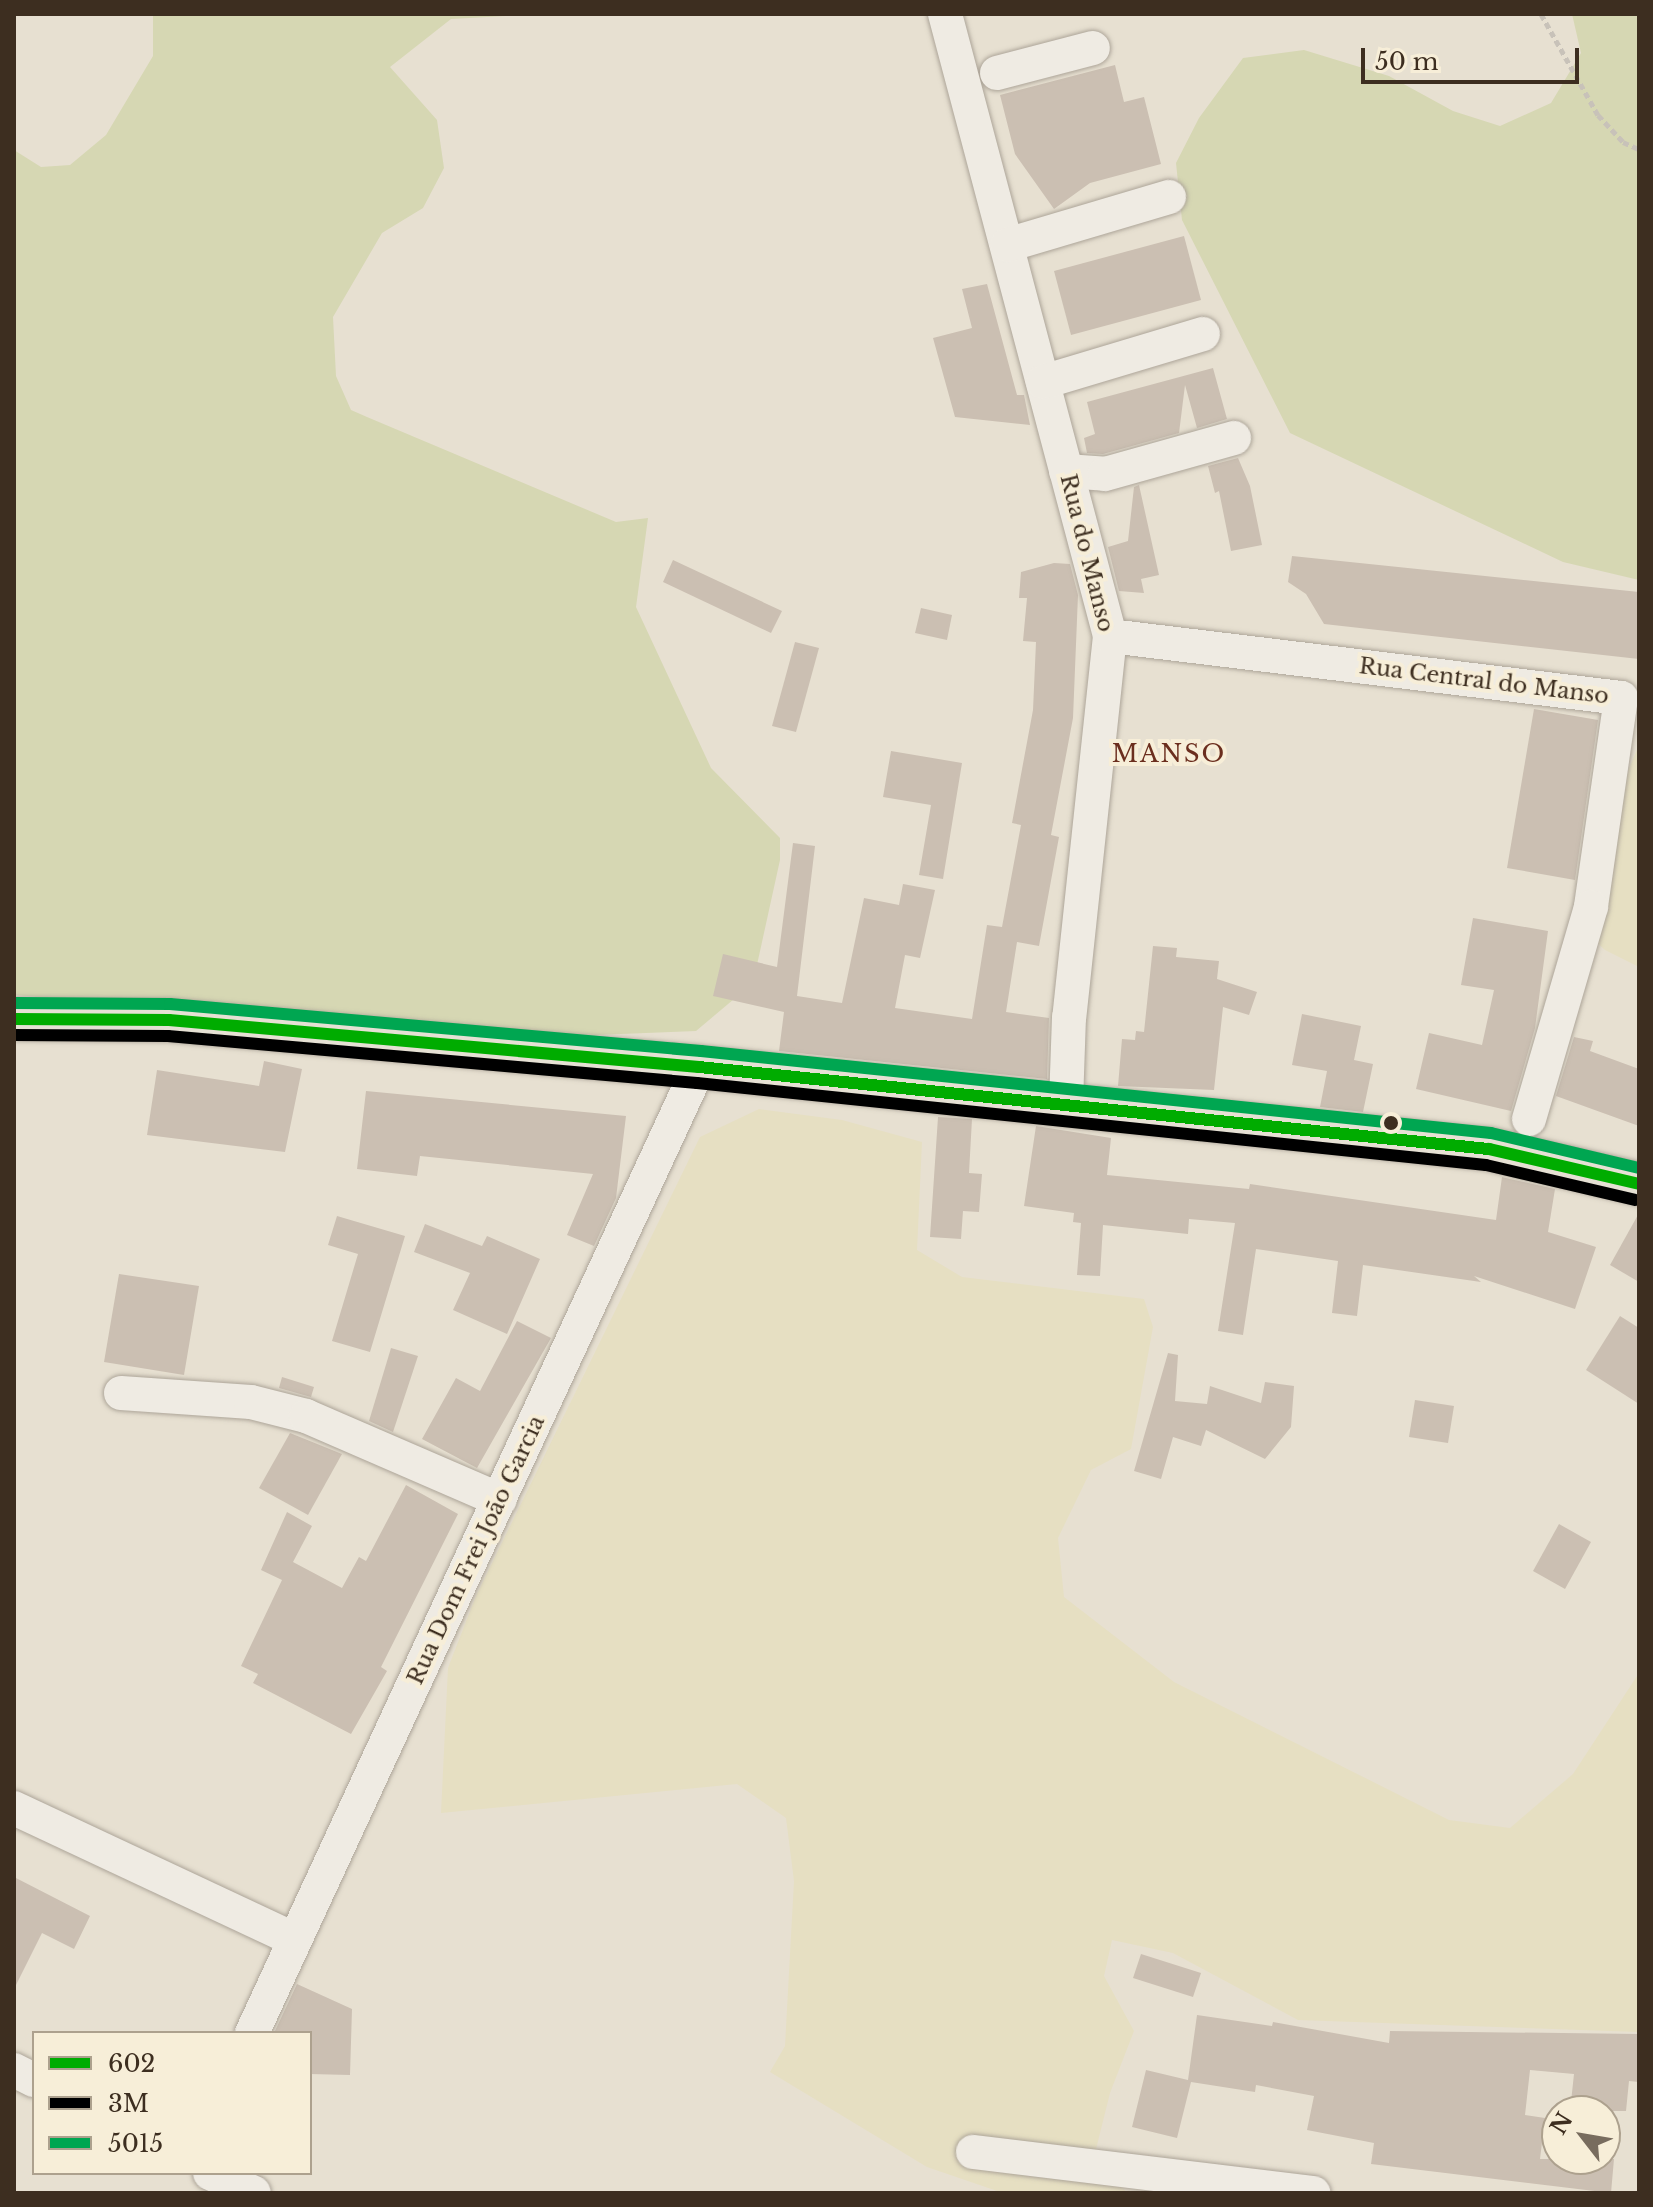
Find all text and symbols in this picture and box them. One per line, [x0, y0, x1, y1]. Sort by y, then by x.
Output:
scale bar [1365, 32, 1583, 82]
text: 50 m [1375, 47, 1438, 76]
street label: Rua do Manso [1055, 471, 1119, 635]
street label: Rua Central do Manso [1357, 653, 1611, 709]
district label: MANSO [1112, 740, 1226, 768]
unlabelled marker [1383, 1115, 1399, 1131]
street label: Rua Dom Frei João Garcia [402, 1411, 550, 1689]
legend [32, 2031, 312, 2175]
text: 602 [108, 2049, 155, 2078]
text: 3M [108, 2089, 149, 2118]
north arrow [1541, 2095, 1621, 2175]
text: N [1545, 2108, 1579, 2139]
text: 5015 [108, 2129, 163, 2158]

